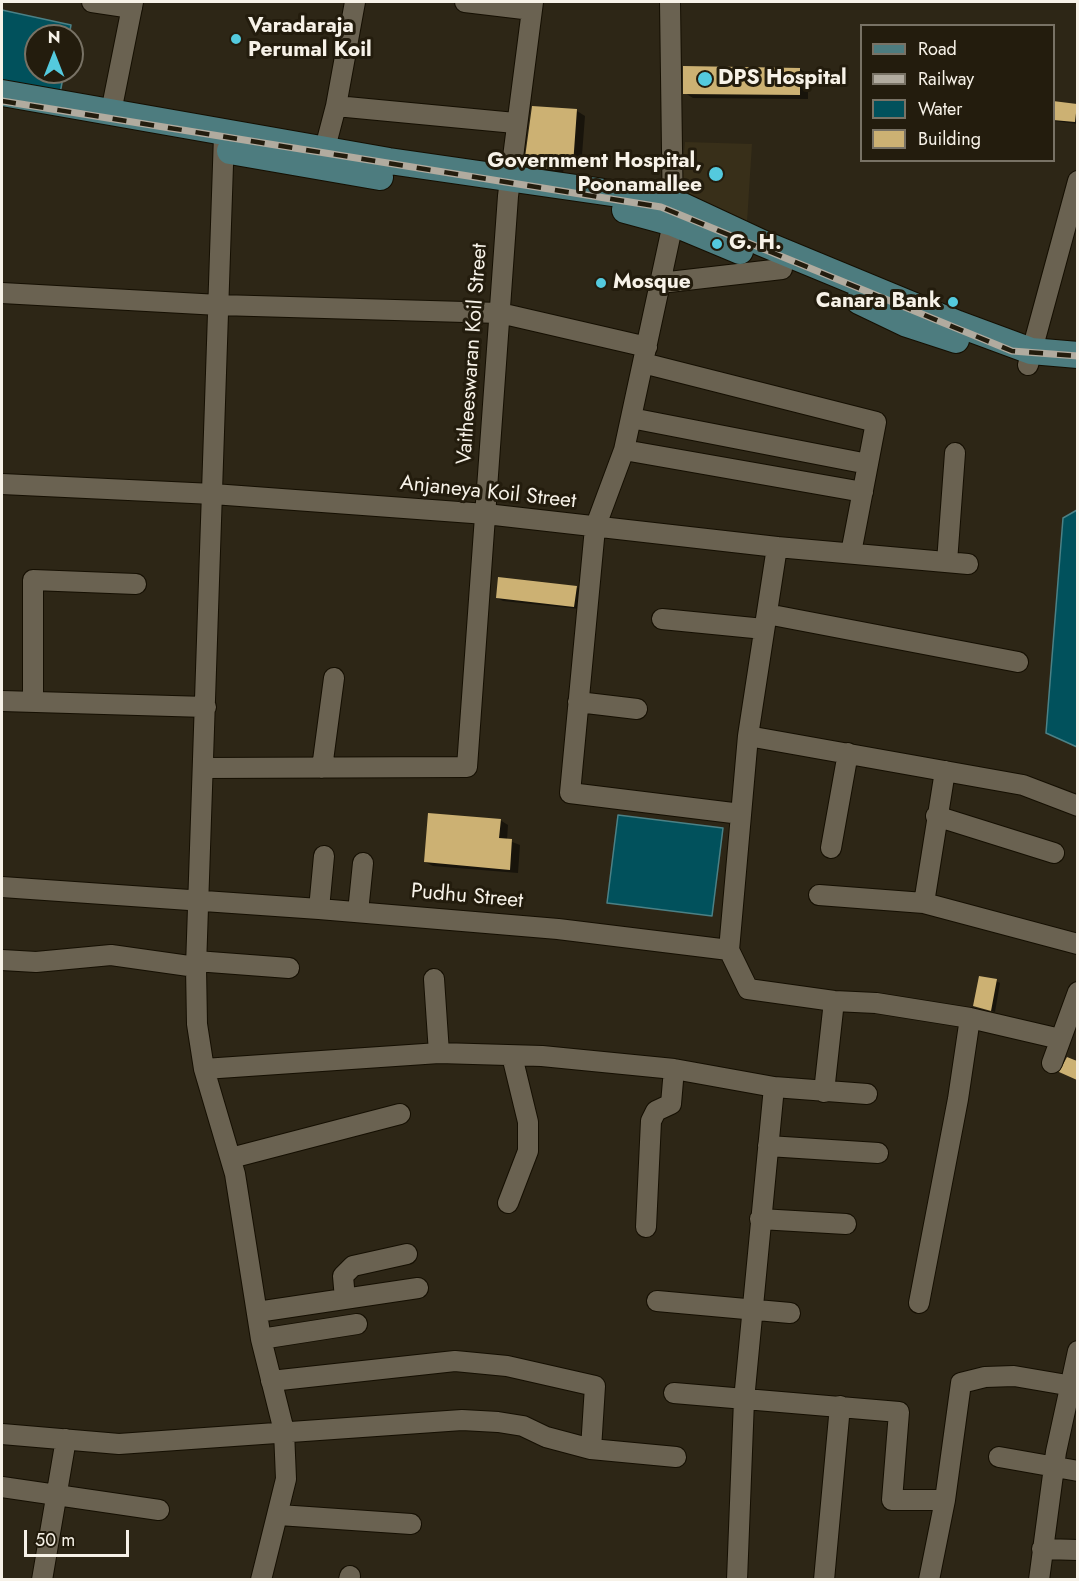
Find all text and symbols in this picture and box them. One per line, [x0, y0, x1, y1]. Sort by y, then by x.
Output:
place label: Varadaraja Perumal Koil [248, 14, 372, 64]
north arrow [24, 24, 84, 84]
legend [860, 24, 1055, 162]
text: N [48, 26, 60, 49]
marker: Varadaraja Perumal Koil [229, 32, 243, 46]
text: Road [918, 36, 957, 62]
place label: DPS Hospital [718, 66, 847, 92]
text: Railway [918, 66, 974, 92]
marker: DPS Hospital [696, 70, 714, 88]
text: Water [918, 96, 962, 122]
text: Building [918, 126, 981, 152]
place label: Government Hospital, Poonamallee [487, 149, 702, 199]
marker: Government Hospital, Poonamallee [707, 165, 725, 183]
place label: G. H. [729, 231, 782, 257]
marker: G. H. [710, 237, 724, 251]
street label: Vaitheeswaran Koil Street [453, 243, 493, 465]
place label: Mosque [613, 270, 691, 296]
marker: Mosque [594, 276, 608, 290]
place label: Canara Bank [816, 289, 941, 315]
marker: Canara Bank [946, 295, 960, 309]
street label: Anjaneya Koil Street [399, 471, 577, 515]
street label: Pudhu Street [410, 880, 524, 914]
scale bar [27, 1518, 132, 1556]
text: 50 m [35, 1527, 75, 1553]

